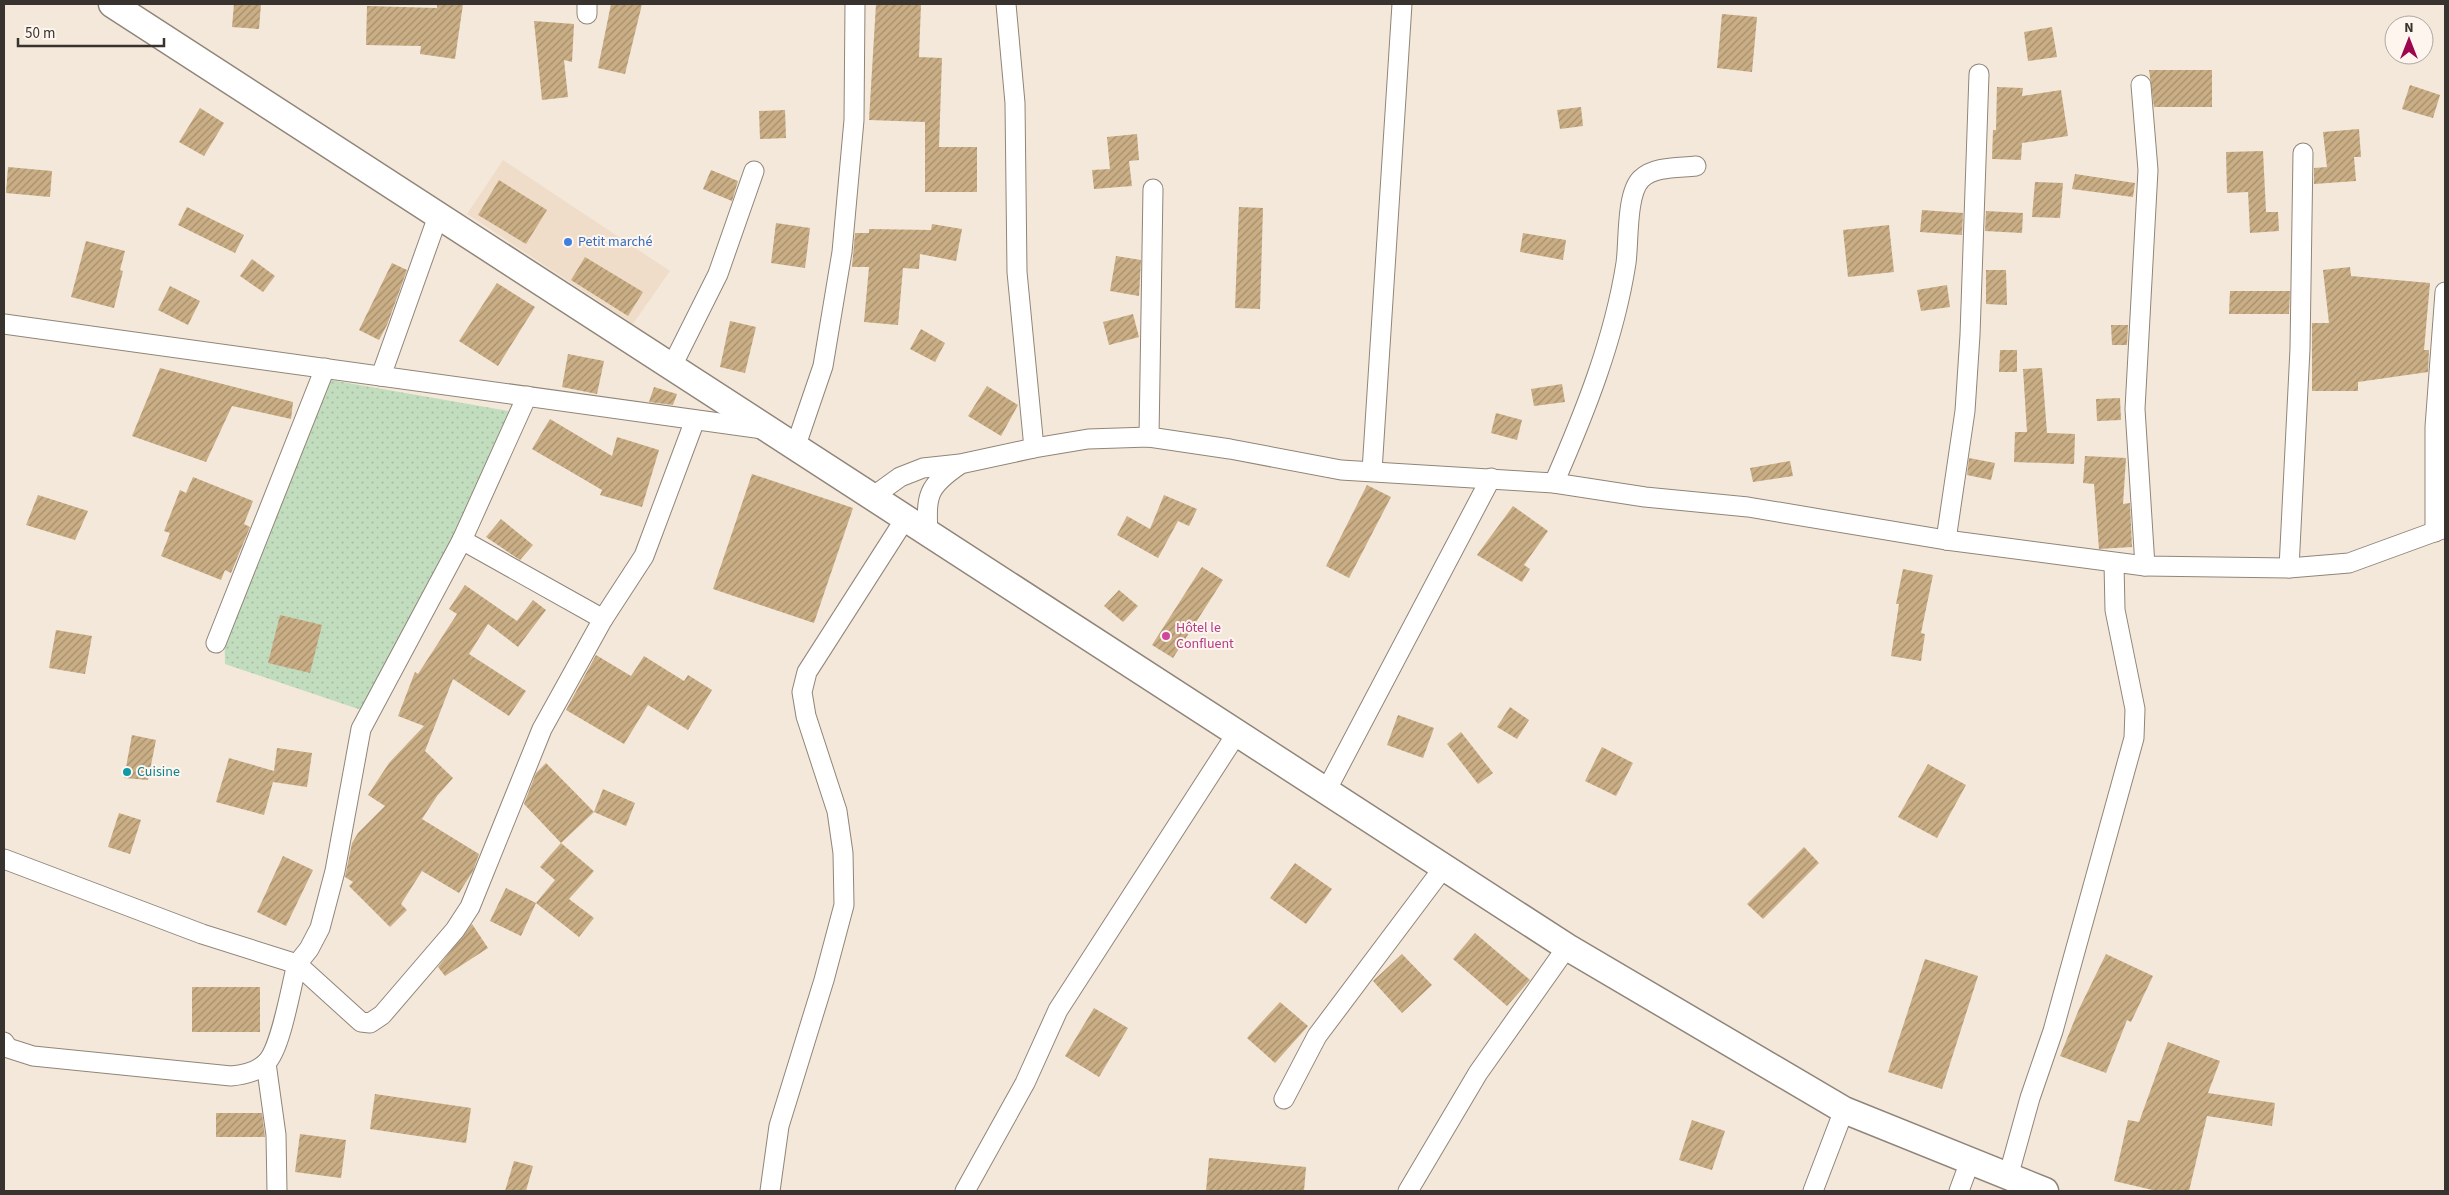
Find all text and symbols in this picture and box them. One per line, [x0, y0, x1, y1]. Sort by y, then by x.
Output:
scale bar [18, 15, 164, 47]
north arrow [2384, 15, 2434, 65]
text: N [2404, 18, 2414, 38]
text: 50 m [25, 23, 55, 44]
place label: Petit marché [578, 232, 652, 252]
marker: Petit marché [562, 236, 574, 248]
place label: Hôtel le Confluent [1176, 618, 1234, 654]
marker: Hôtel le Confluent [1160, 630, 1172, 642]
place label: Cuisine [137, 762, 180, 782]
marker: Cuisine [121, 766, 133, 778]

